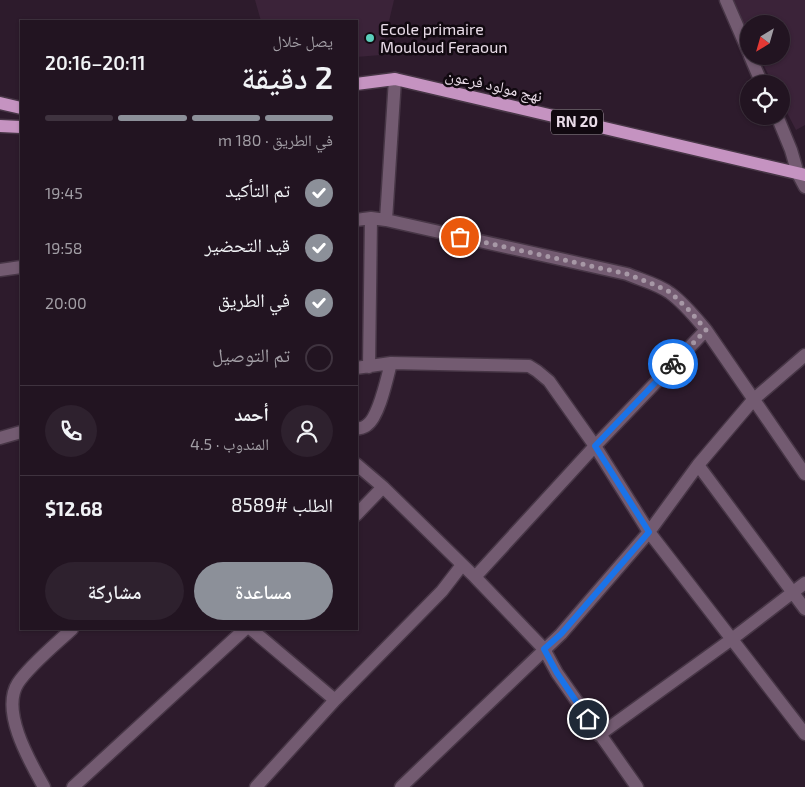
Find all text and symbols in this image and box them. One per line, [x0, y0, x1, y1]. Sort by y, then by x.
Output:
north arrow [740, 15, 790, 65]
map controls [740, 15, 790, 125]
place label: Ecole primaire Mouloud Feraoun [380, 19, 508, 56]
text: يصل خلال [273, 31, 333, 50]
marker: Ecole primaire Mouloud Feraoun [364, 32, 376, 44]
text: 20:11–20:16 [45, 51, 146, 74]
text: 2 دقيقة [241, 57, 333, 95]
street label: نهج مولود فرعون [443, 64, 544, 107]
button: locate [740, 75, 790, 125]
road number: RN 20 [551, 110, 603, 134]
text: في الطريق · 180 m [218, 130, 333, 149]
text: تم التأكيد [225, 178, 290, 201]
icon: check [305, 179, 333, 207]
text: 19:45 [45, 183, 83, 202]
pin [439, 216, 481, 258]
icon: bag [446, 223, 474, 251]
text: قيد التحضير [205, 233, 290, 256]
icon: check [305, 234, 333, 262]
text: 19:58 [45, 238, 83, 257]
text: في الطريق [218, 288, 290, 311]
icon: check [305, 289, 333, 317]
text: 20:00 [45, 293, 87, 312]
courier [648, 339, 698, 389]
text: تم التوصيل [212, 343, 290, 366]
icon: bike [659, 350, 687, 378]
text: أحمد [234, 402, 269, 425]
button: phone [45, 405, 97, 457]
button: person [281, 405, 333, 457]
text: المندوب · 4.5 [190, 434, 269, 453]
text: الطلب #8589 [231, 493, 333, 516]
text: $12.68 [45, 497, 103, 520]
button: مشاركة [45, 562, 184, 620]
button: مساعدة [194, 562, 333, 620]
pin [567, 698, 609, 740]
icon: home [574, 705, 602, 733]

